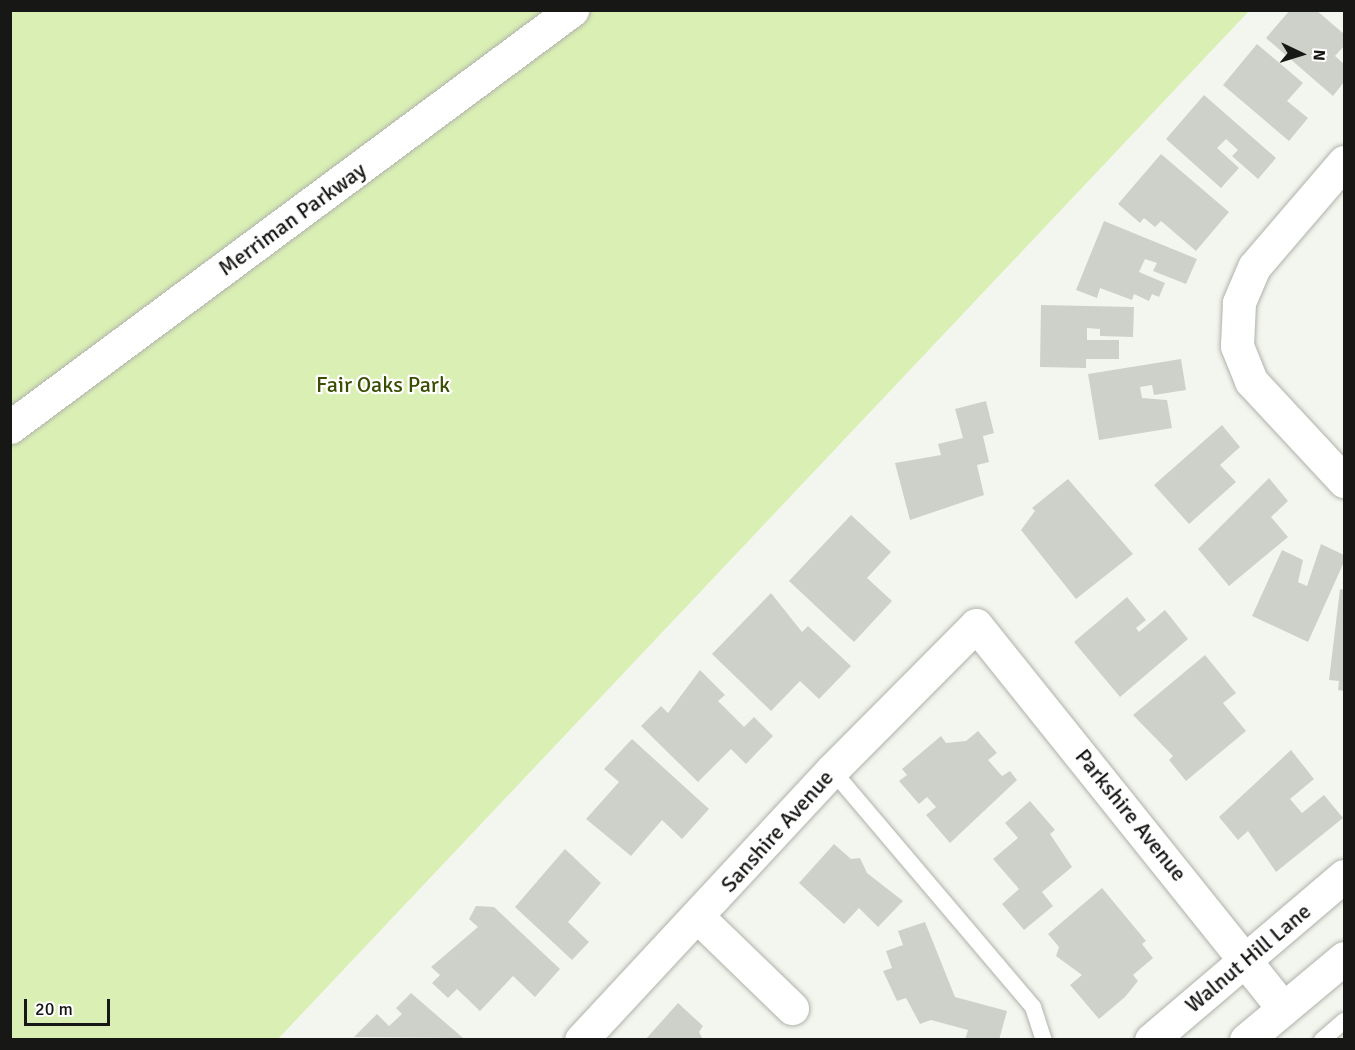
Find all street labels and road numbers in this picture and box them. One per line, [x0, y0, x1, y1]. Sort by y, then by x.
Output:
street label: Merriman Parkway [213, 157, 371, 281]
street label: Parkshire Avenue [1070, 744, 1192, 886]
street label: Sanshire Avenue [715, 764, 839, 898]
street label: Walnut Hill Lane [1180, 898, 1316, 1018]

